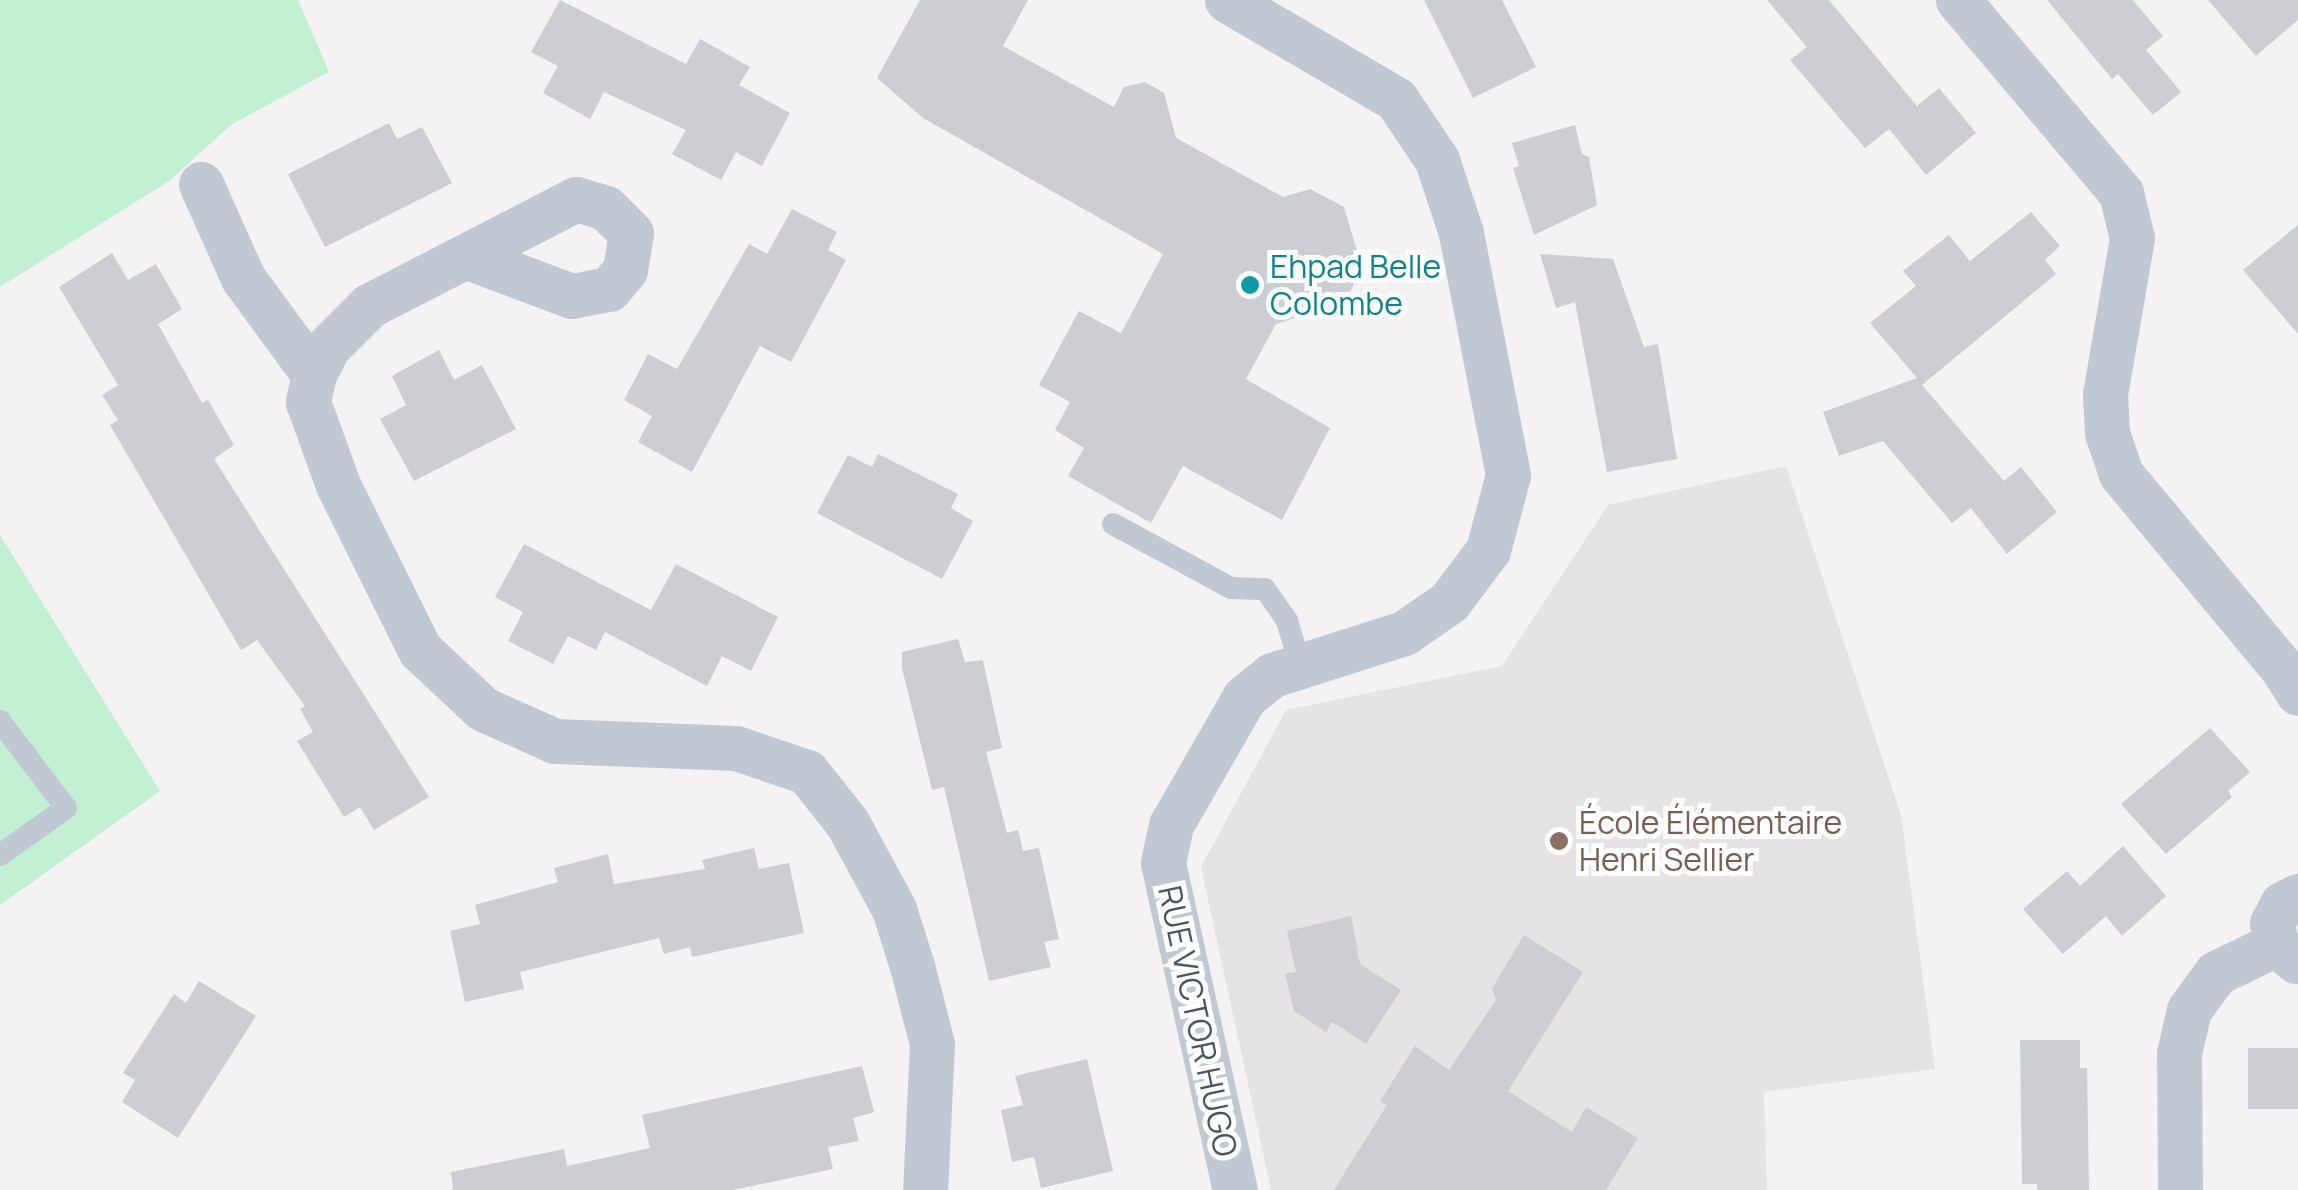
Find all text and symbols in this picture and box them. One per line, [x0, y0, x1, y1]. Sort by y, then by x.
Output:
place label: Ehpad Belle Colombe [1270, 248, 1441, 323]
marker: Ehpad Belle Colombe [1239, 274, 1261, 296]
place label: École Élémentaire Henri Sellier [1579, 804, 1842, 879]
marker: École Élémentaire Henri Sellier [1548, 830, 1570, 852]
street label: RUE VICTOR HUGO [1151, 882, 1245, 1160]

